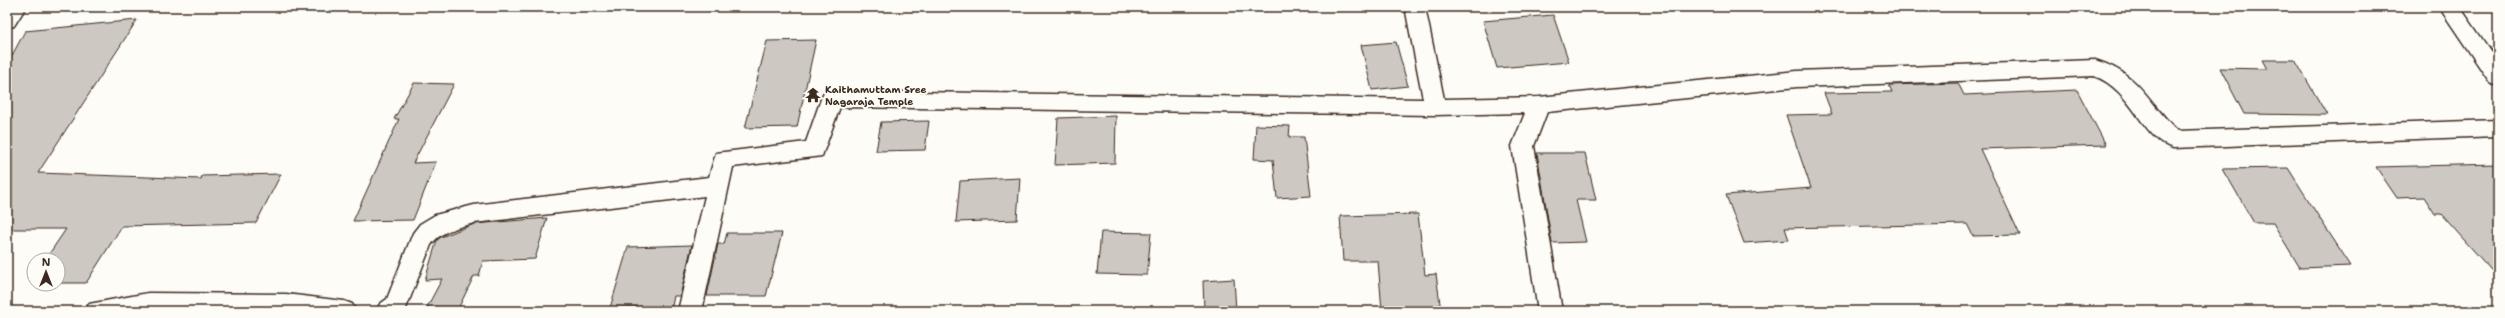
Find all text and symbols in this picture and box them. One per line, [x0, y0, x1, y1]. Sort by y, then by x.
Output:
place label: Kaithamuttam Sree Nagaraja Temple [825, 83, 927, 108]
temple icon: Kaithamuttam Sree Nagaraja Temple [804, 86, 822, 104]
north arrow [26, 252, 66, 292]
text: N [42, 255, 51, 270]

